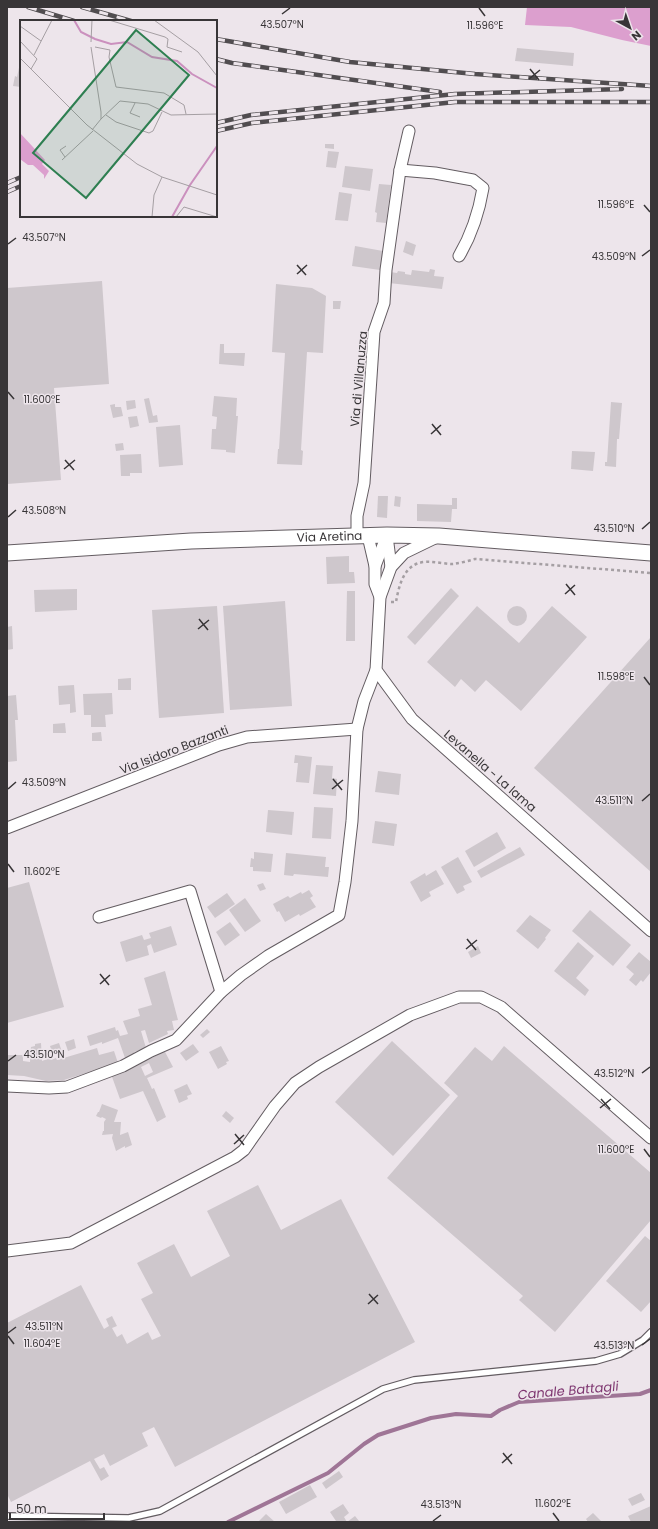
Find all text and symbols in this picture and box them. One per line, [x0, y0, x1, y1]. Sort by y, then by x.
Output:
north arrow [610, 8, 650, 48]
text: 43.507°N [260, 17, 304, 32]
text: 11.596°E [467, 18, 503, 33]
inset map [20, 20, 217, 217]
text: N [628, 27, 645, 44]
text: 11.596°E [598, 197, 634, 212]
text: 43.507°N [22, 230, 66, 245]
text: 43.509°N [592, 249, 636, 264]
street label: Via di Villanuzza [346, 330, 371, 428]
text: 11.600°E [24, 392, 60, 407]
text: 43.508°N [22, 503, 66, 518]
text: 43.510°N [593, 521, 635, 536]
street label: Via Aretina [296, 527, 363, 546]
text: 11.598°E [598, 669, 634, 684]
street label: Via Isidoro Bazzanti [117, 721, 231, 778]
street label: Levanella - La lama [440, 726, 540, 816]
text: 43.509°N [22, 775, 66, 790]
text: 43.511°N [595, 793, 633, 808]
text: 11.602°E [24, 864, 60, 879]
text: 43.510°N [23, 1047, 65, 1062]
text: 43.512°N [594, 1066, 634, 1081]
text: 11.600°E [598, 1142, 634, 1157]
text: 43.511°N [25, 1319, 63, 1334]
text: 11.604°E [24, 1336, 60, 1351]
text: 43.513°N [594, 1338, 634, 1353]
water label: Canale Battagli [517, 1377, 620, 1404]
scale bar [10, 1495, 104, 1521]
text: 11.602°E [535, 1496, 571, 1511]
text: 43.513°N [421, 1497, 461, 1512]
text: 50 m [16, 1500, 47, 1517]

